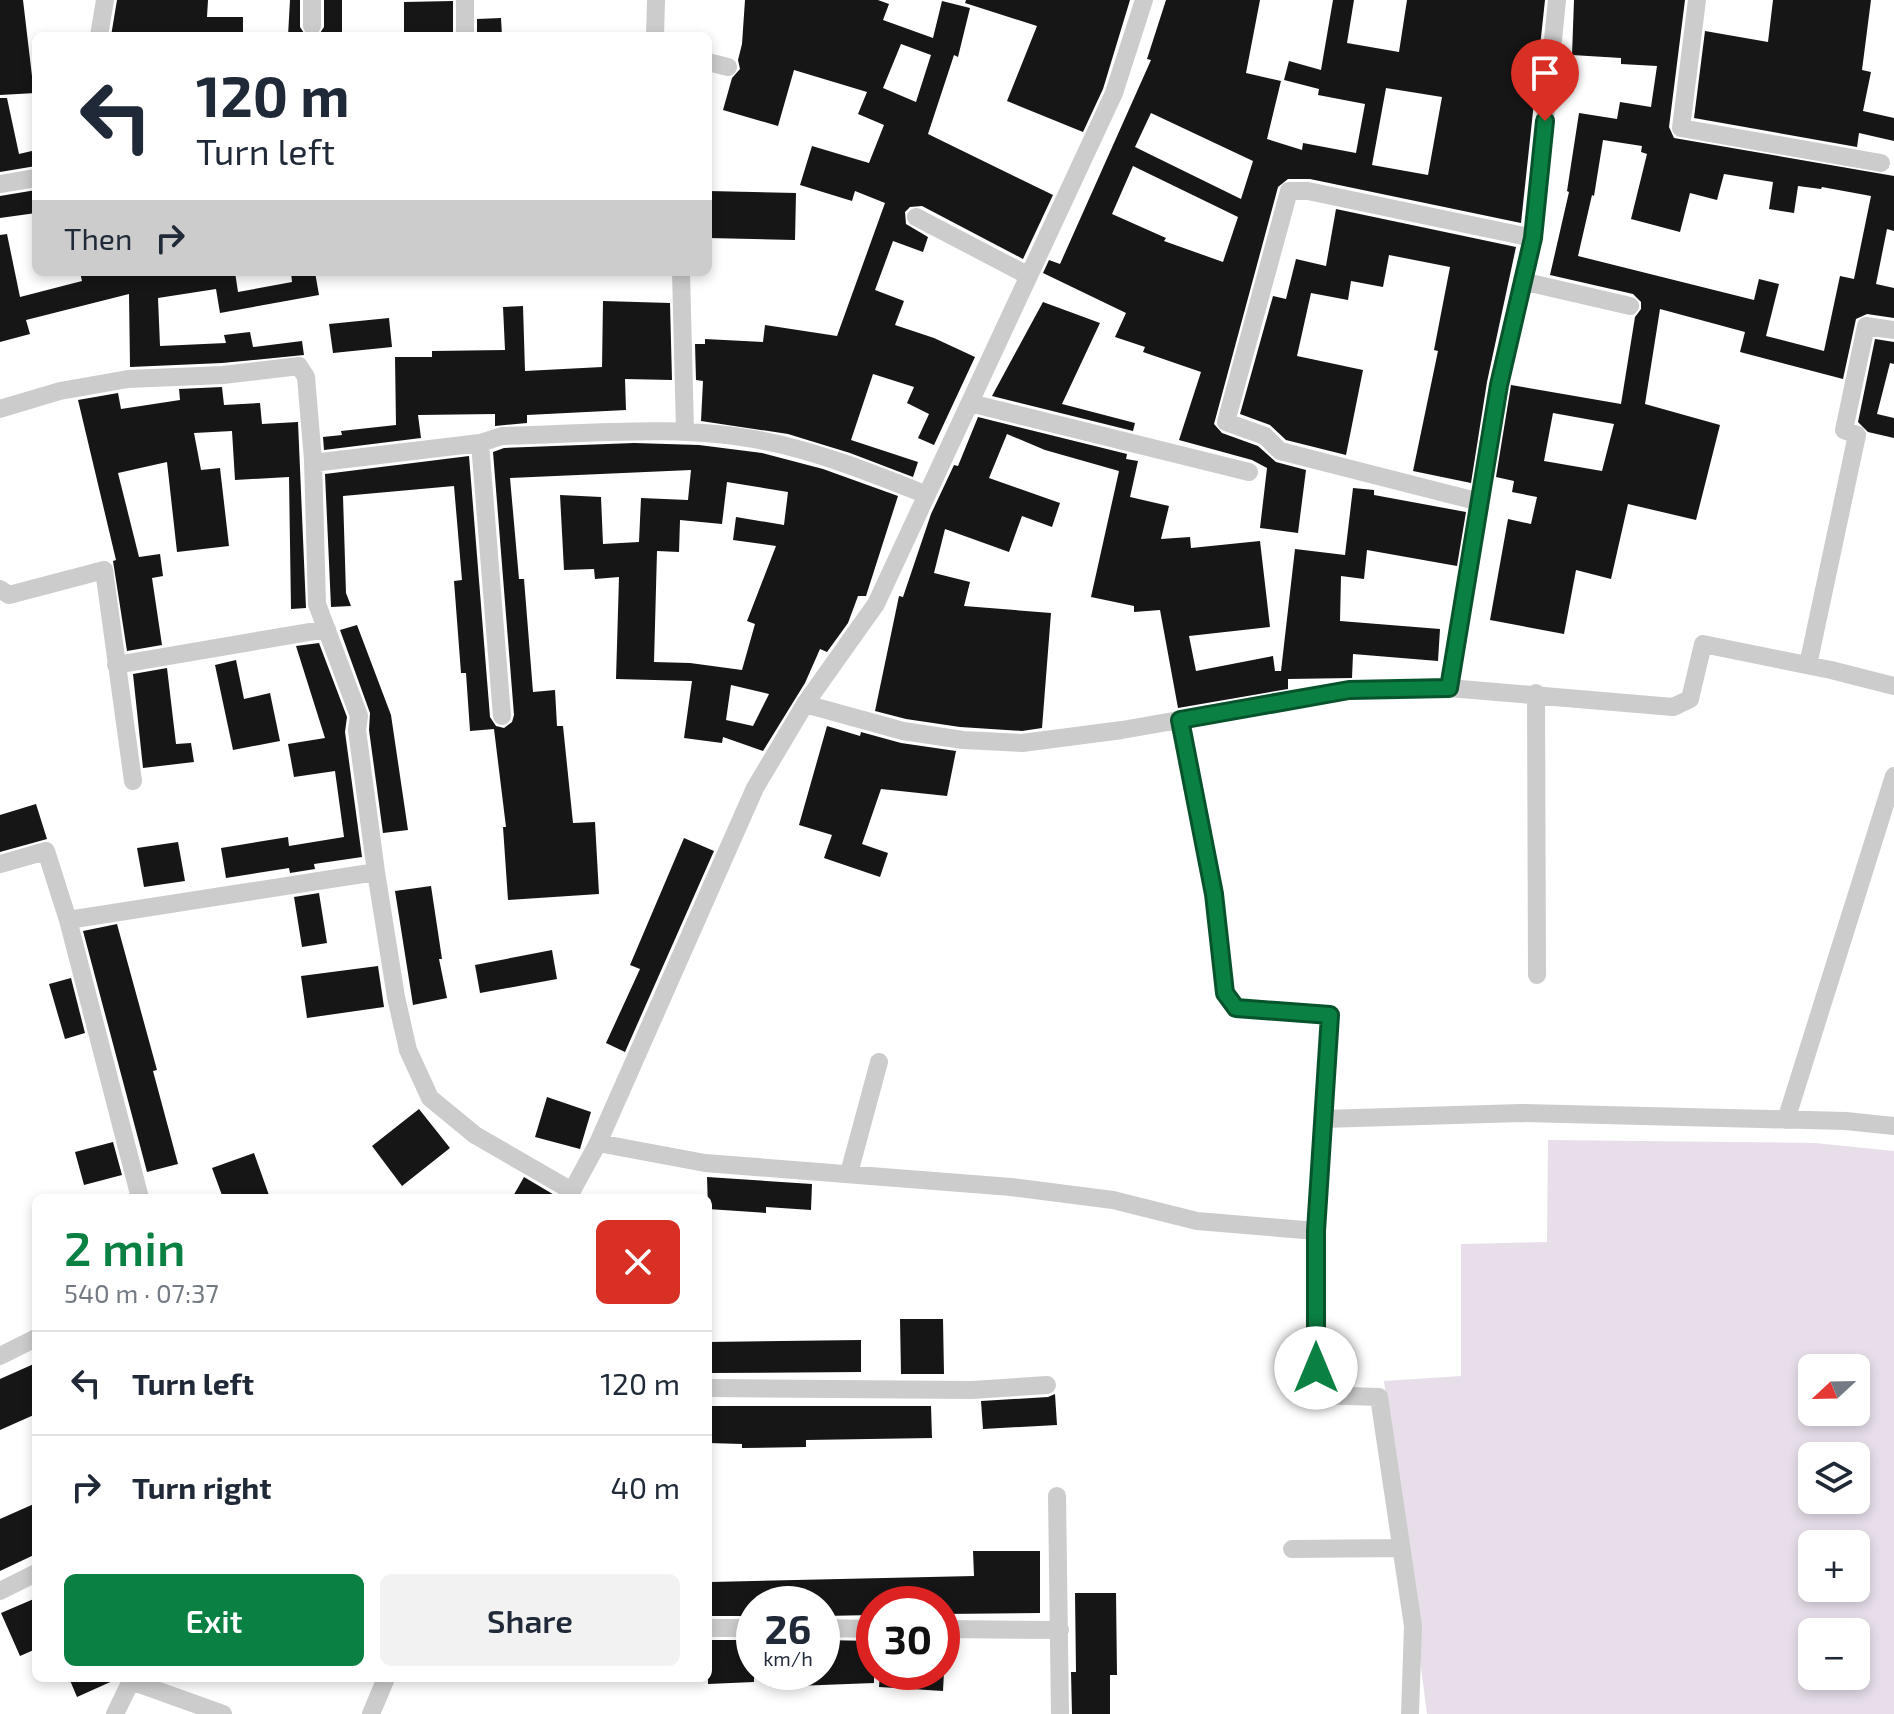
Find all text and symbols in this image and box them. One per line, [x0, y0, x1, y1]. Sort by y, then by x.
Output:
pin [1511, 39, 1579, 121]
icon: arrive [1523, 51, 1567, 95]
text: 120 m [196, 61, 350, 128]
icon: left [64, 64, 168, 168]
text: Turn left [196, 129, 335, 172]
icon: right [148, 216, 192, 260]
text: Then [64, 220, 132, 256]
text: 2 min [64, 1218, 185, 1276]
button: close [596, 1220, 680, 1304]
text: 540 m · 07:37 [64, 1277, 219, 1308]
position arrow [1274, 1326, 1358, 1410]
north arrow [1798, 1354, 1870, 1426]
map controls [1798, 1354, 1870, 1690]
icon: left [64, 1361, 108, 1405]
text: Turn left [132, 1365, 254, 1401]
text: 120 m [600, 1365, 680, 1401]
button: layers [1798, 1442, 1870, 1514]
icon: right [64, 1465, 108, 1509]
text: Turn right [132, 1469, 272, 1505]
text: 40 m [610, 1469, 680, 1505]
button: + [1798, 1530, 1870, 1602]
button: Exit [64, 1574, 364, 1666]
button: Share [380, 1574, 680, 1666]
speed limit sign: 30 [856, 1586, 960, 1690]
text: 26 [765, 1604, 811, 1652]
button: − [1798, 1618, 1870, 1690]
text: km/h [763, 1646, 813, 1670]

